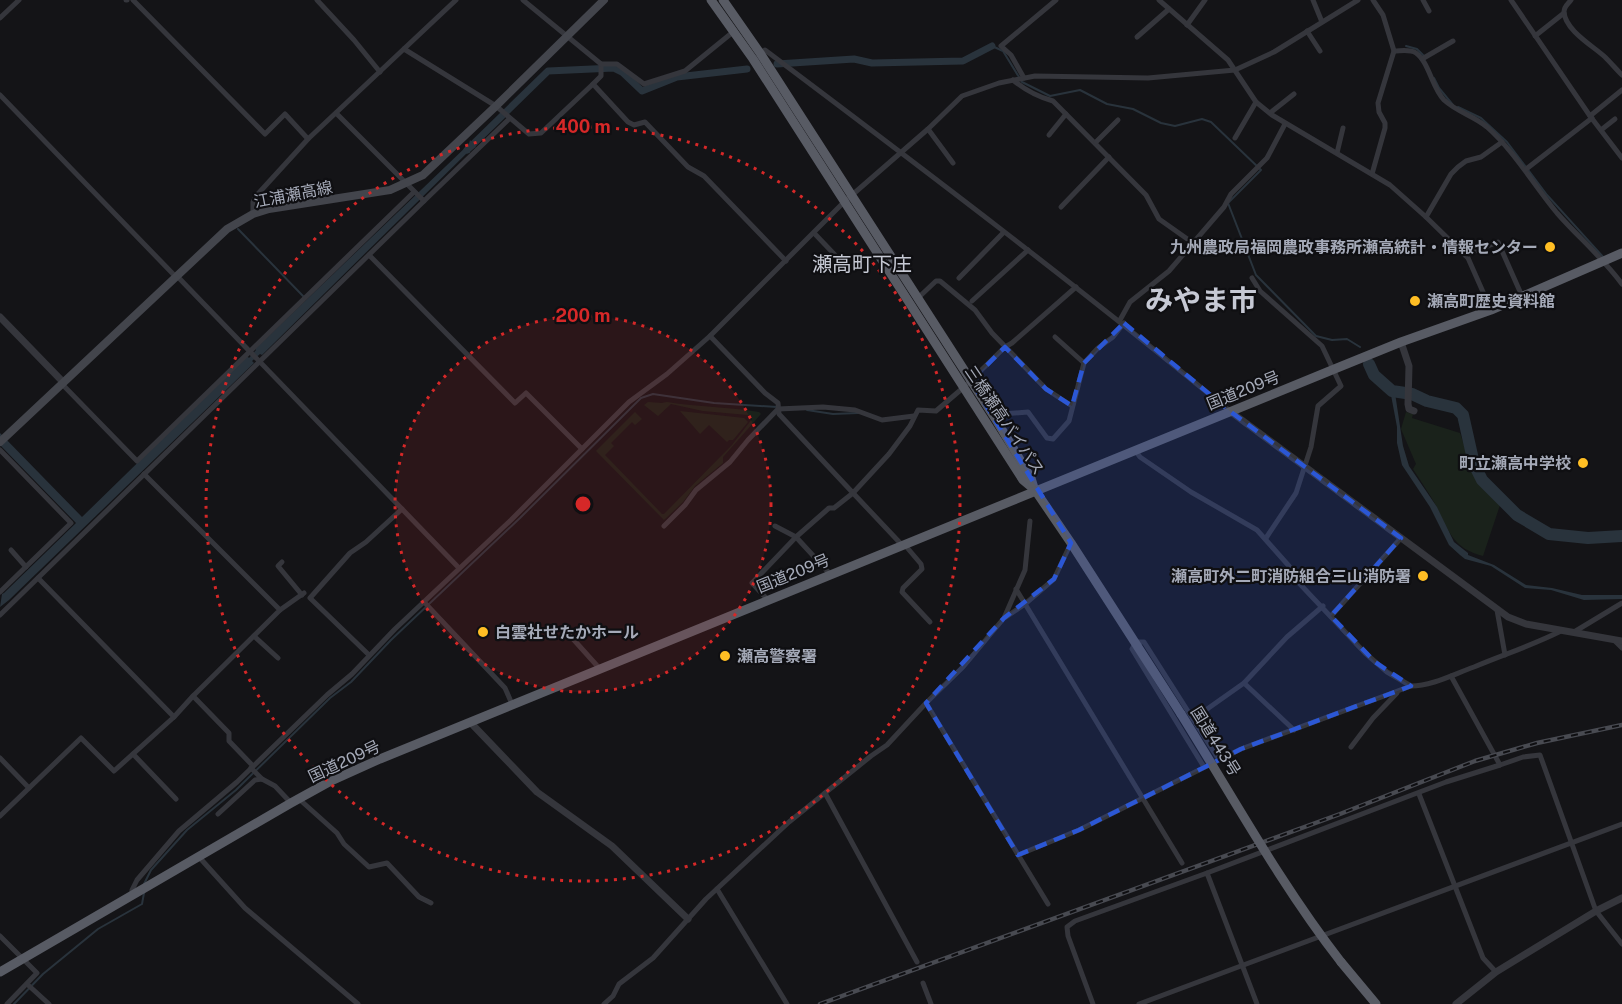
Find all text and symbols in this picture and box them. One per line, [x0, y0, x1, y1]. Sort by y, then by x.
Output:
text: 400 m [555, 116, 611, 137]
street label: 江浦瀬高線 [252, 178, 334, 211]
place label: 九州農政局福岡農政事務所瀬高統計・情報センター [1170, 238, 1538, 257]
marker: 九州農政局福岡農政事務所瀬高統計・情報センター [1543, 240, 1557, 254]
district label: 瀬高町下庄 [812, 252, 912, 276]
district label: みやま市 [1145, 283, 1257, 316]
place label: 瀬高町歴史資料館 [1427, 292, 1555, 311]
marker: 瀬高町歴史資料館 [1408, 294, 1422, 308]
text: 200 m [556, 305, 610, 326]
street label: 三橋瀬高バイパス [961, 362, 1048, 479]
street label: 国道209号 [1204, 367, 1283, 414]
place label: 町立瀬高中学校 [1459, 454, 1571, 473]
marker: 町立瀬高中学校 [1576, 456, 1590, 470]
centre of rings [573, 494, 593, 514]
street label: 国道209号 [754, 550, 833, 597]
place label: 瀬高町外二町消防組合三山消防署 [1171, 567, 1411, 586]
marker: 瀬高町外二町消防組合三山消防署 [1416, 569, 1430, 583]
place label: 白雲社せたかホール [495, 623, 639, 642]
marker: 白雲社せたかホール [476, 625, 490, 639]
place label: 瀬高警察署 [737, 647, 817, 666]
marker: 瀬高警察署 [718, 649, 732, 663]
street label: 国道443号 [1187, 703, 1244, 779]
street label: 国道209号 [305, 737, 383, 786]

